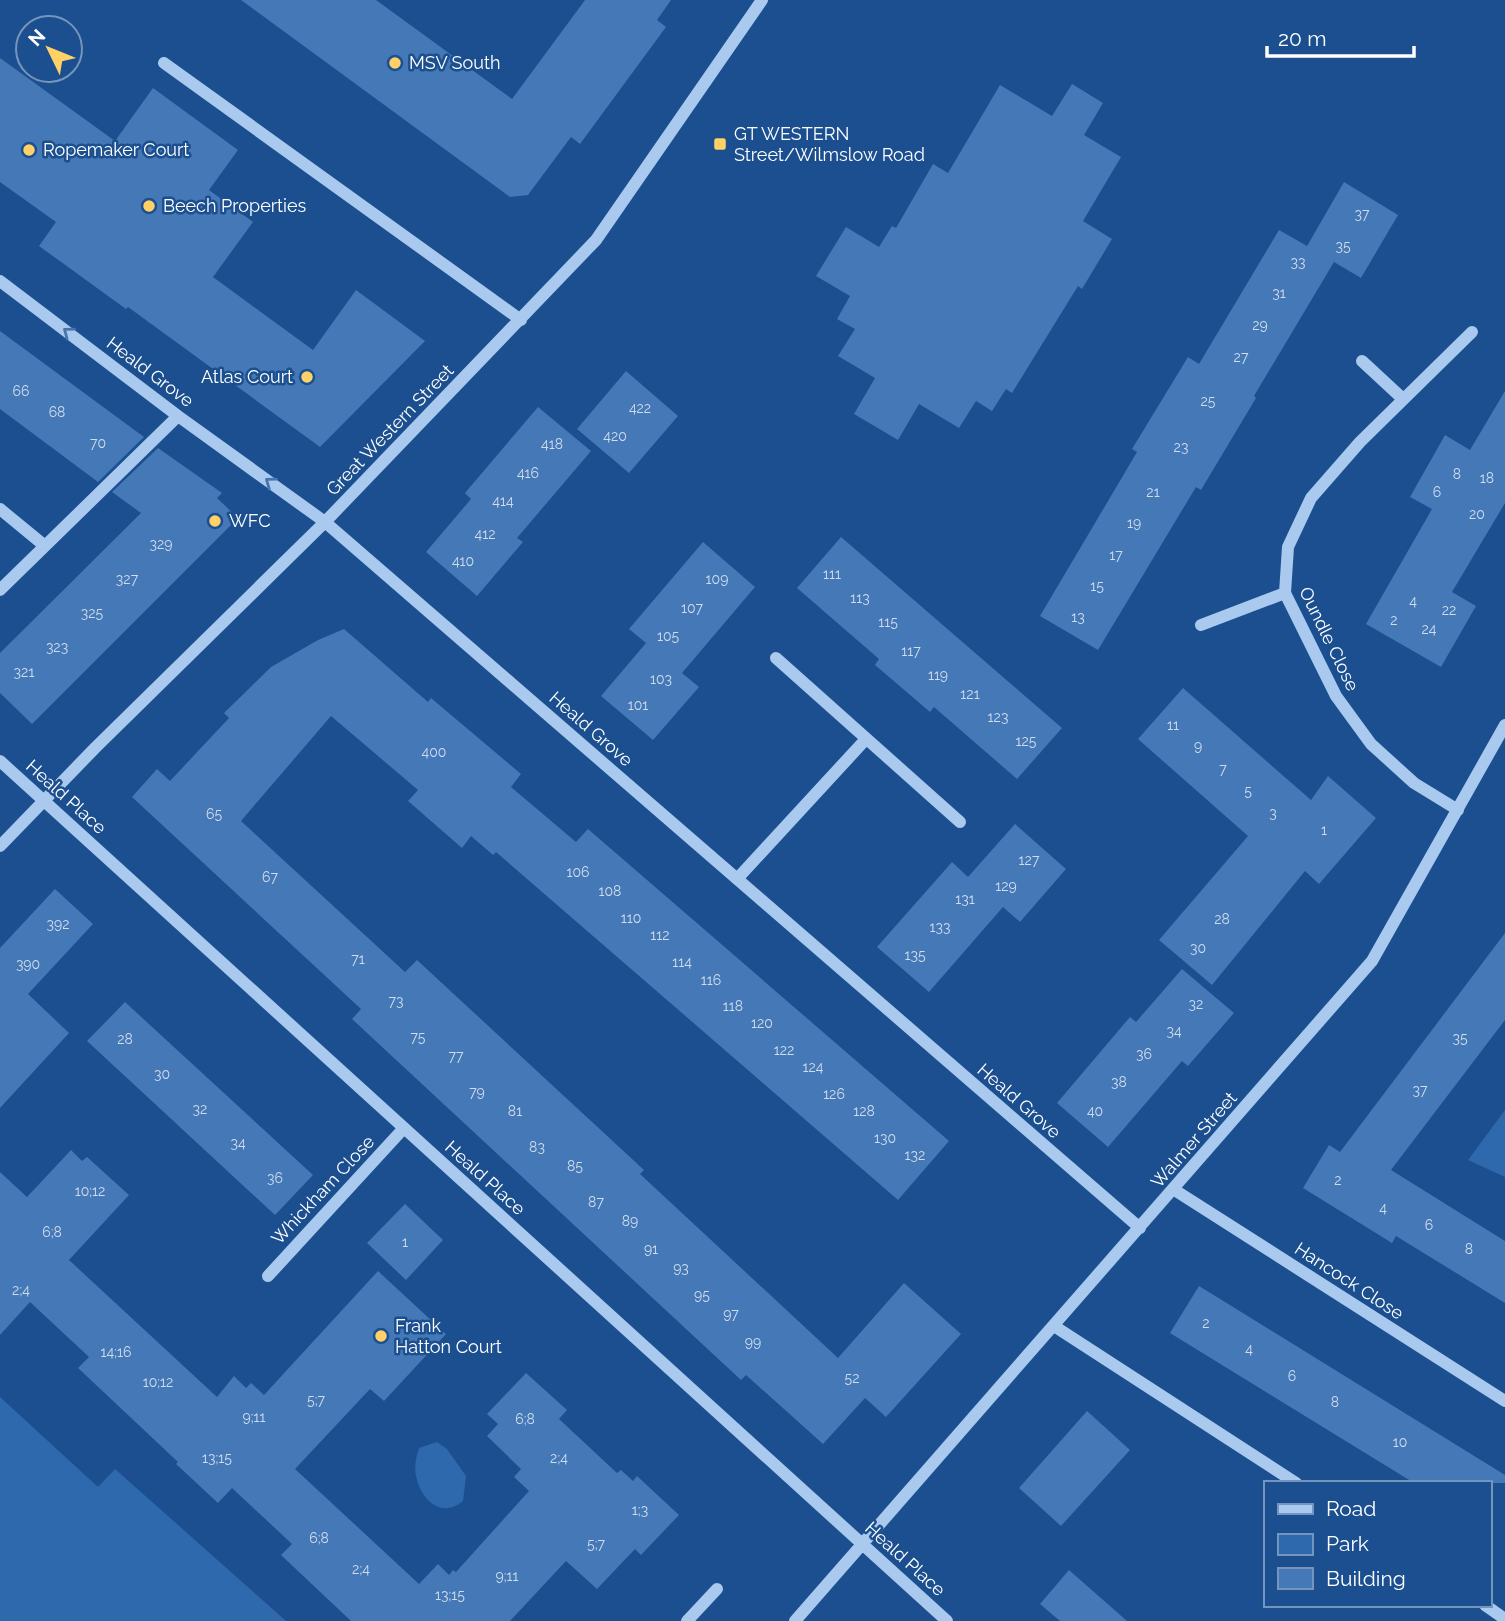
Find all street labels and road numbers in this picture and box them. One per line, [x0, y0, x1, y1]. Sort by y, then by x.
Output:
street label: Heald Grove [103, 332, 198, 411]
street label: Great Western Street [322, 360, 458, 499]
street label: Oundle Close [1295, 583, 1364, 695]
street label: Heald Grove [545, 687, 638, 771]
street label: Heald Place [22, 755, 111, 838]
street label: Heald Grove [973, 1059, 1066, 1143]
street label: Walmer Street [1146, 1087, 1241, 1192]
street label: Whickham Close [267, 1131, 379, 1249]
street label: Heald Place [441, 1136, 530, 1219]
street label: Hancock Close [1291, 1238, 1408, 1324]
street label: Heald Place [861, 1517, 950, 1600]

